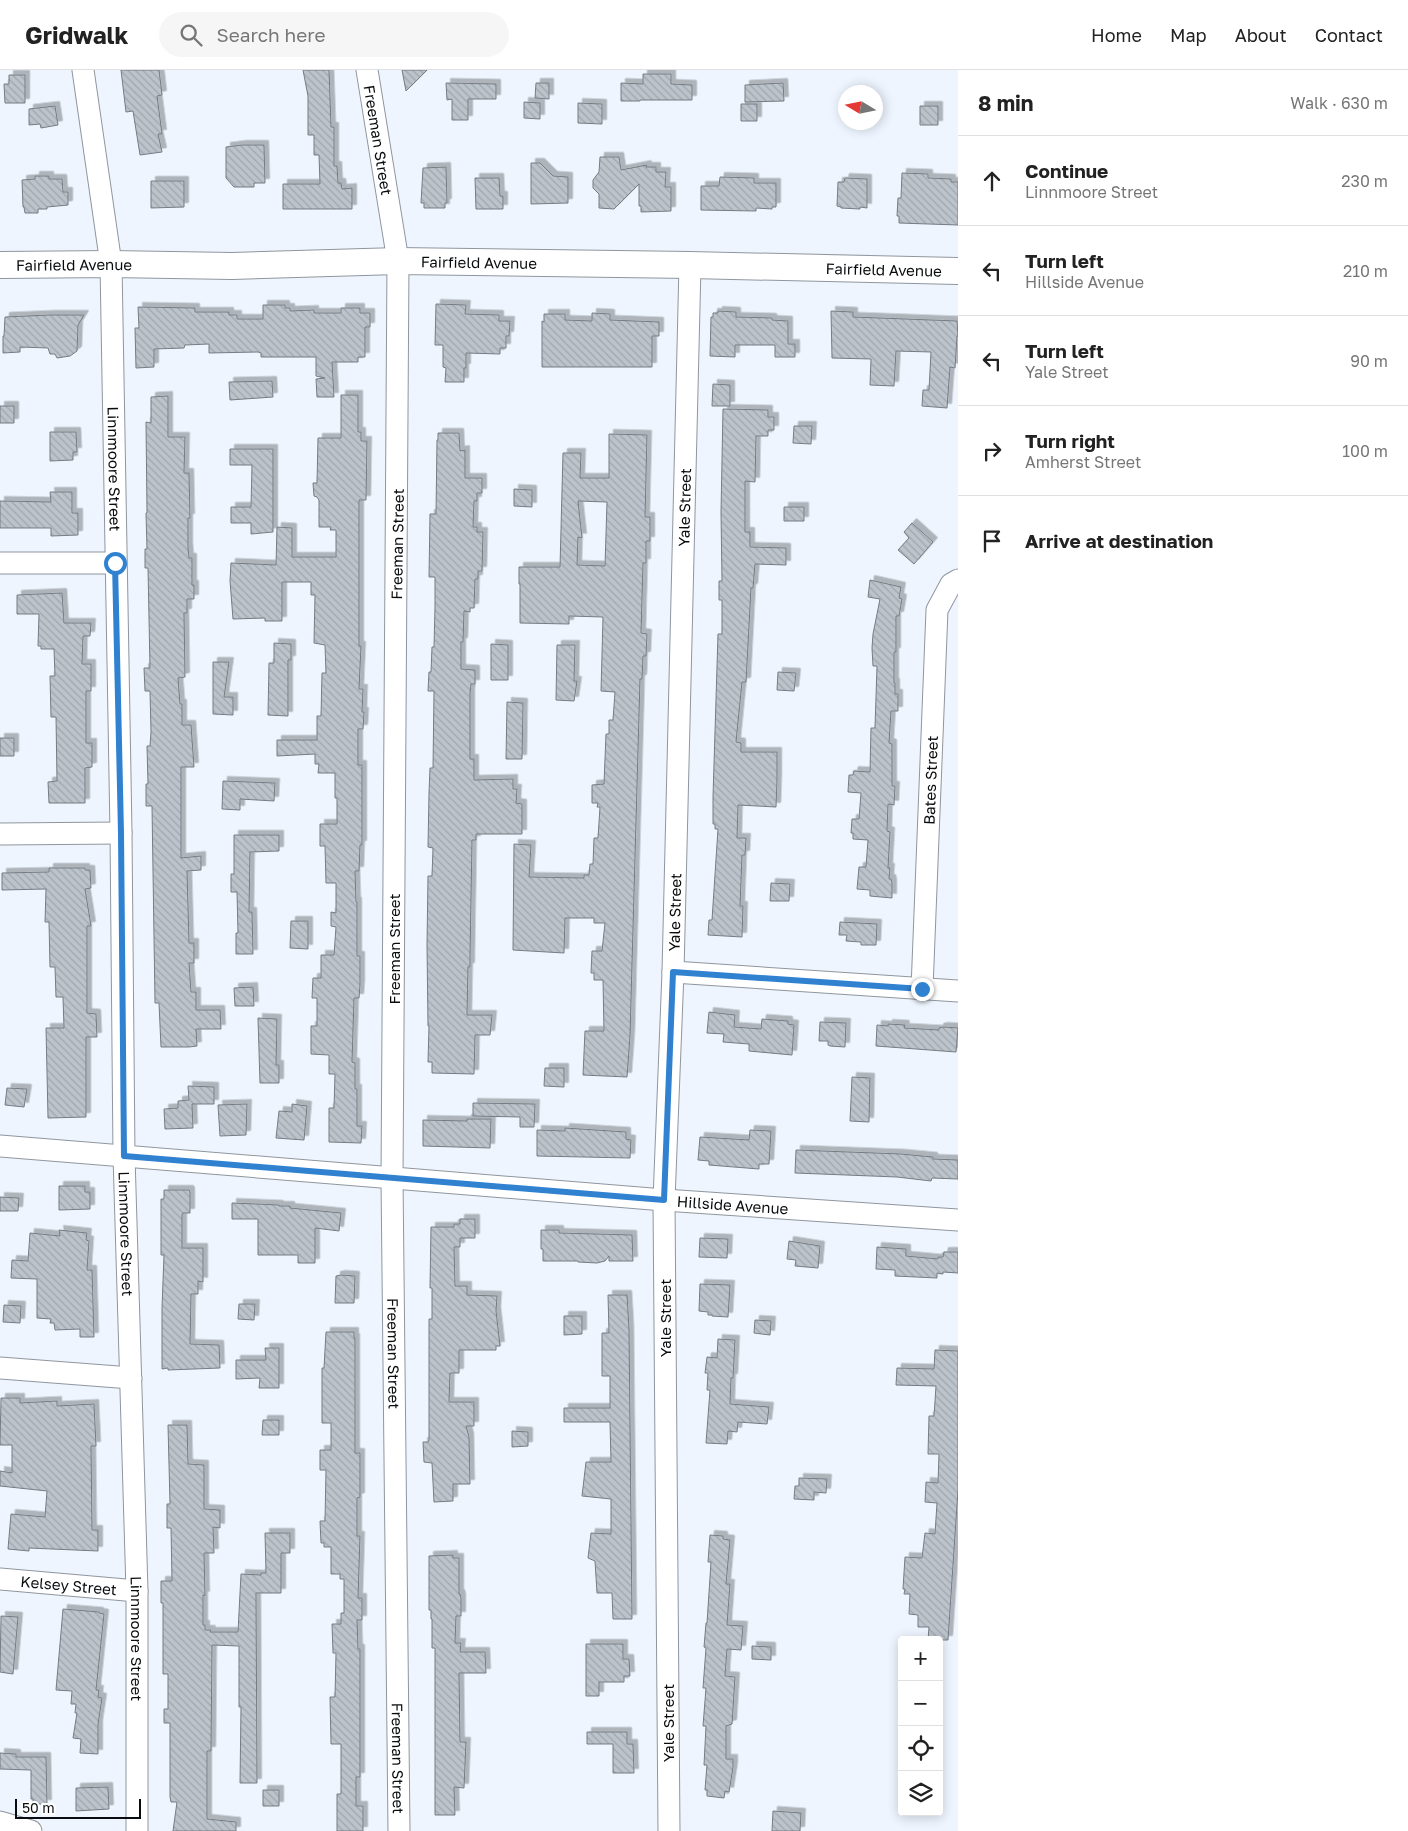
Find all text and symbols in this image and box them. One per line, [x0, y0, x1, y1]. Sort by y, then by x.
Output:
search box [159, 12, 509, 57]
text: Gridwalk [25, 20, 129, 49]
icon: search [177, 21, 205, 49]
text: Search here [217, 23, 325, 46]
text: Home [1091, 24, 1142, 46]
text: Map [1170, 24, 1207, 46]
text: About [1235, 24, 1287, 46]
text: Contact [1315, 24, 1383, 46]
street label: Freeman Street [361, 84, 396, 196]
north arrow [838, 85, 883, 130]
text: 8 min [978, 90, 1034, 116]
text: Walk · 630 m [1290, 93, 1388, 113]
text: Continue [1025, 159, 1108, 182]
icon: ahead [978, 167, 1006, 195]
text: 230 m [1341, 171, 1388, 191]
text: Linnmoore Street [1025, 182, 1158, 202]
text: Turn left [1025, 249, 1104, 272]
street label: Fairfield Avenue [421, 252, 537, 272]
street label: Fairfield Avenue [16, 255, 133, 274]
icon: left [978, 257, 1006, 285]
street label: Fairfield Avenue [826, 259, 942, 280]
text: 210 m [1343, 261, 1388, 281]
text: Hillside Avenue [1025, 272, 1144, 292]
text: Turn left [1025, 339, 1104, 362]
icon: left [978, 347, 1006, 375]
text: 90 m [1350, 351, 1388, 371]
text: Yale Street [1025, 362, 1109, 382]
street label: Linnmoore Street [105, 406, 125, 532]
text: Turn right [1025, 429, 1115, 452]
icon: right [978, 437, 1006, 465]
text: 100 m [1342, 441, 1388, 461]
text: Amherst Street [1025, 452, 1141, 472]
street label: Yale Street [674, 468, 694, 547]
street label: Freeman Street [387, 488, 407, 600]
icon: arrive [978, 527, 1006, 555]
text: Arrive at destination [1025, 529, 1213, 552]
route start [104, 552, 127, 575]
street label: Bates Street [920, 735, 941, 825]
street label: Yale Street [664, 873, 684, 952]
street label: Freeman Street [385, 893, 403, 1005]
route end [911, 978, 934, 1001]
street label: Linnmoore Street [115, 1171, 137, 1297]
street label: Hillside Avenue [676, 1192, 789, 1217]
street label: Yale Street [656, 1279, 674, 1357]
street label: Freeman Street [384, 1298, 403, 1409]
street label: Kelsey Street [20, 1572, 118, 1598]
street label: Linnmoore Street [128, 1576, 146, 1701]
map controls [898, 1636, 943, 1816]
button: + [898, 1636, 943, 1681]
button: − [898, 1681, 943, 1726]
street label: Yale Street [659, 1684, 677, 1762]
street label: Freeman Street [389, 1703, 408, 1814]
button: locate [898, 1726, 943, 1771]
button: layers [898, 1771, 943, 1816]
scale bar [15, 1796, 141, 1819]
text: 50 m [22, 1799, 55, 1816]

